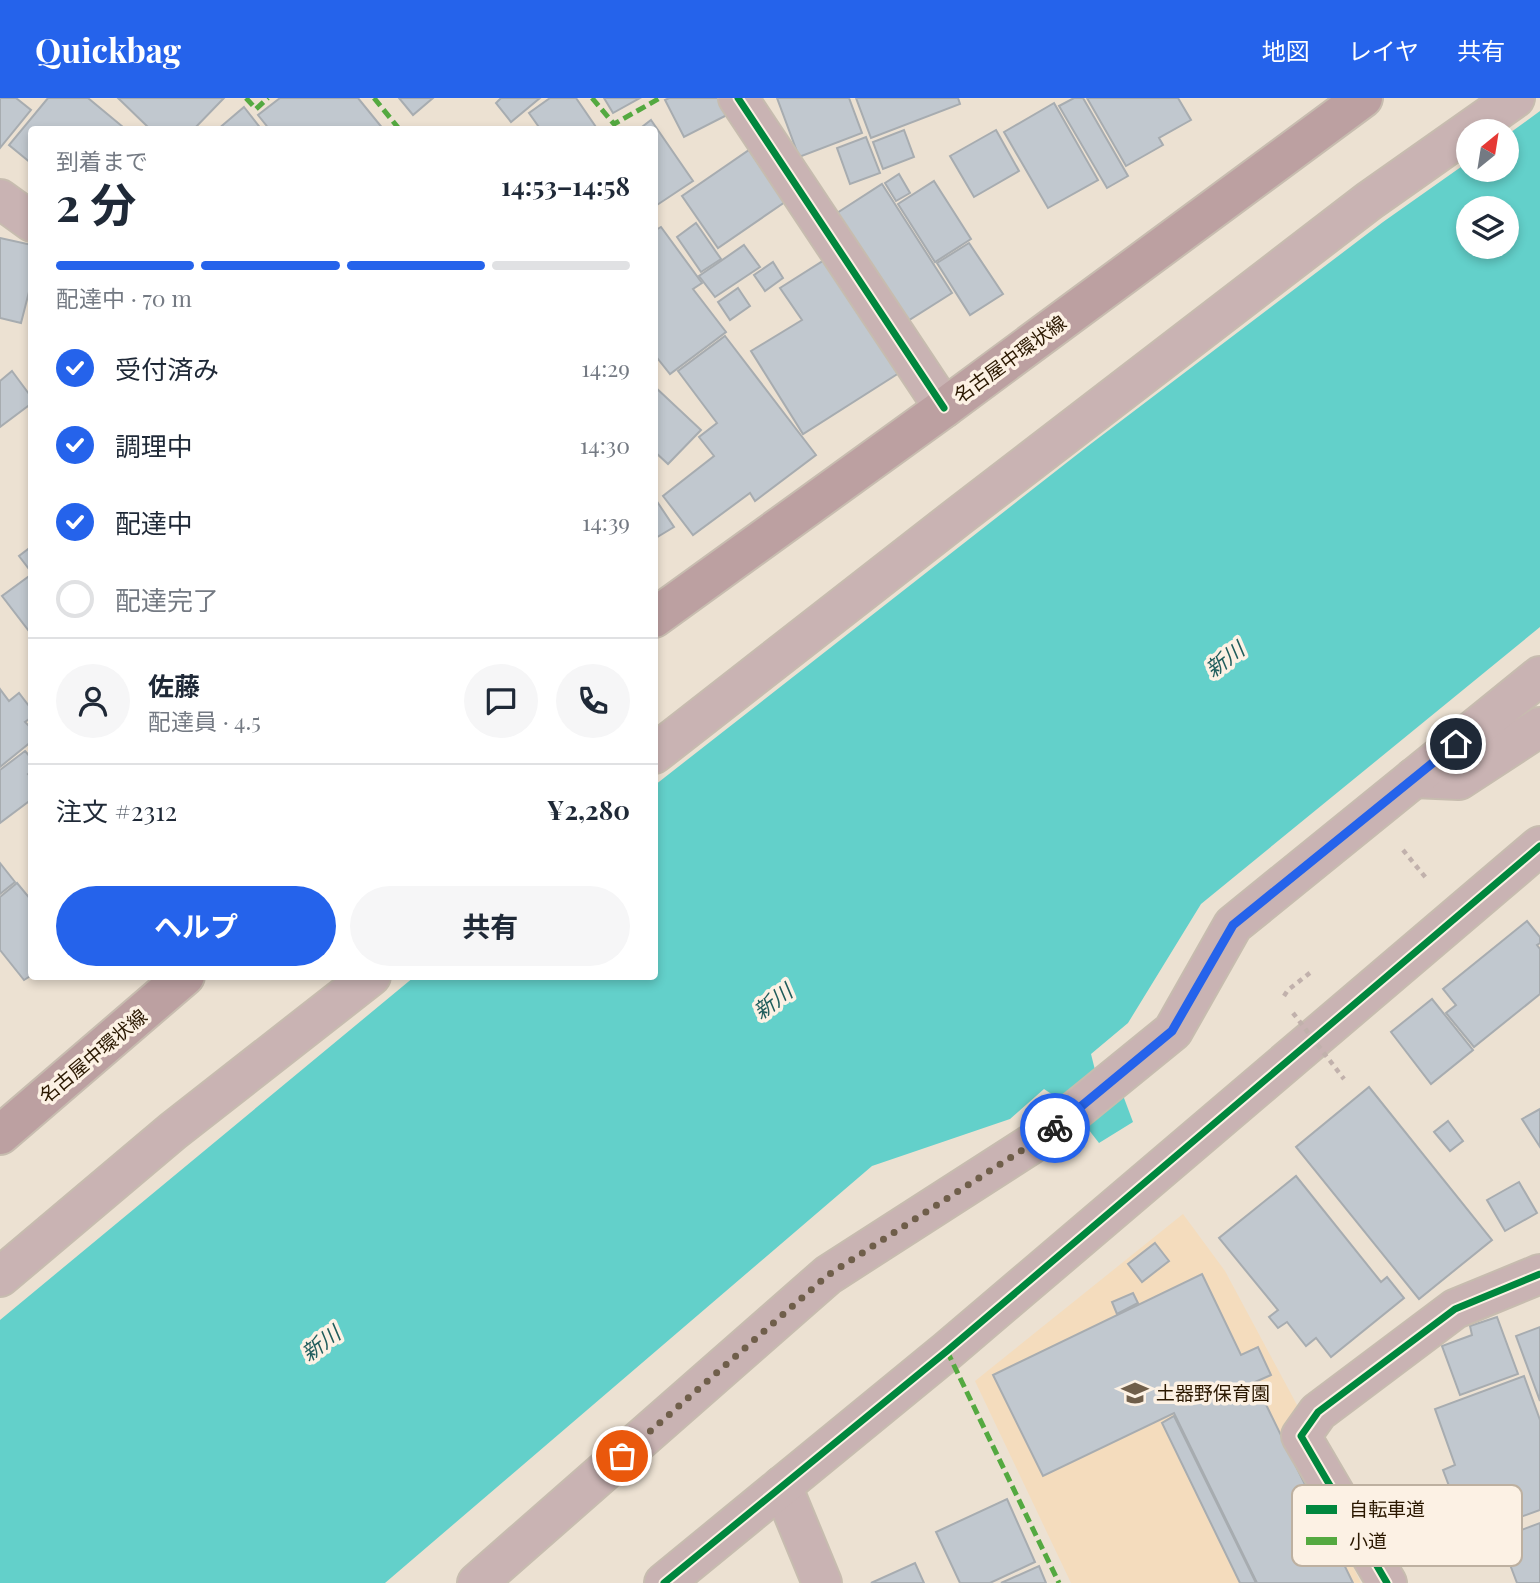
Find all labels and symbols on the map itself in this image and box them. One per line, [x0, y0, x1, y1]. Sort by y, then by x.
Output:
north arrow [1456, 119, 1519, 182]
street label: 名古屋中環状線 [948, 309, 1071, 408]
water label: 新川 [1199, 633, 1251, 682]
pin [1426, 714, 1486, 774]
water label: 新川 [747, 975, 799, 1024]
street label: 名古屋中環状線 [33, 1003, 152, 1108]
courier [1020, 1093, 1090, 1163]
water label: 新川 [295, 1317, 347, 1366]
school or university icon: 土器野保育園 [1120, 1378, 1150, 1408]
place label: 土器野保育園 [1156, 1379, 1270, 1405]
pin [592, 1426, 652, 1486]
legend [1292, 1485, 1522, 1566]
text: 自転車道 [1349, 1495, 1425, 1521]
text: 小道 [1349, 1527, 1387, 1553]

